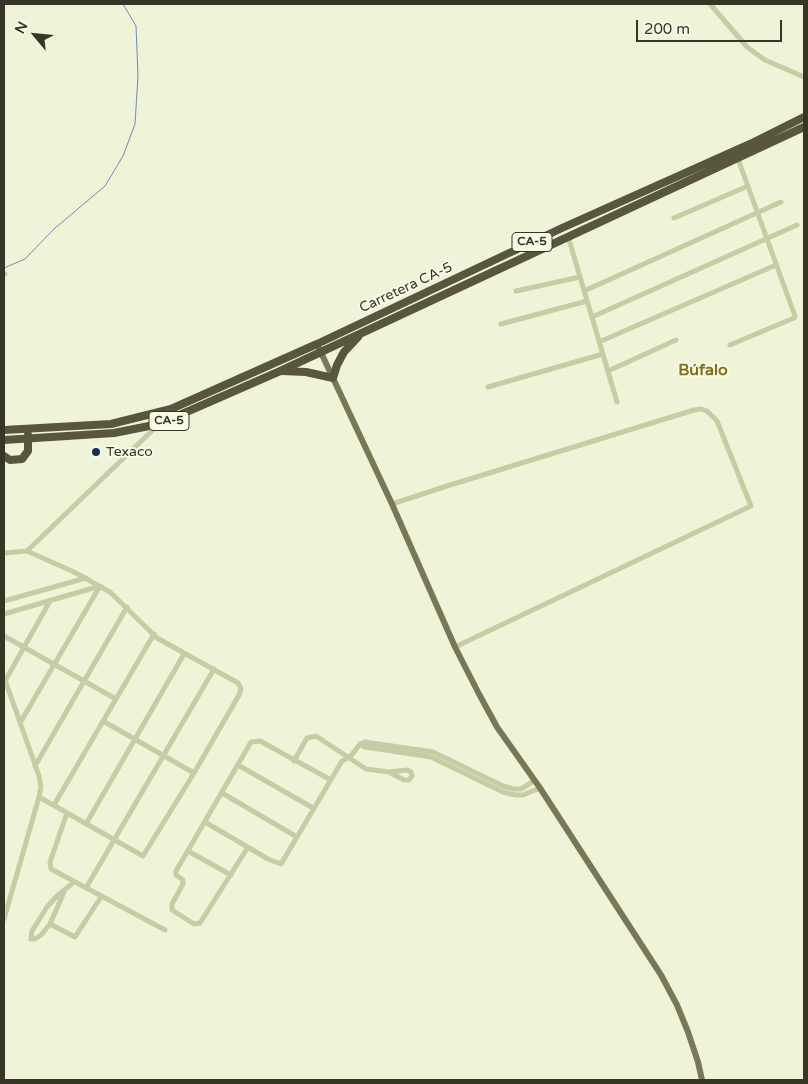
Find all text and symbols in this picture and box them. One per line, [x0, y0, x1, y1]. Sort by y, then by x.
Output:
north arrow [10, 10, 60, 60]
scale bar [638, 10, 784, 42]
text: N [11, 19, 31, 37]
text: 200 m [644, 20, 690, 38]
road number: CA-5 [512, 232, 552, 252]
street label: Carretera CA-5 [357, 259, 455, 317]
district label: Búfalo [678, 361, 728, 381]
road number: CA-5 [149, 412, 189, 431]
place label: Texaco [106, 444, 153, 460]
marker: Texaco [90, 446, 102, 458]

